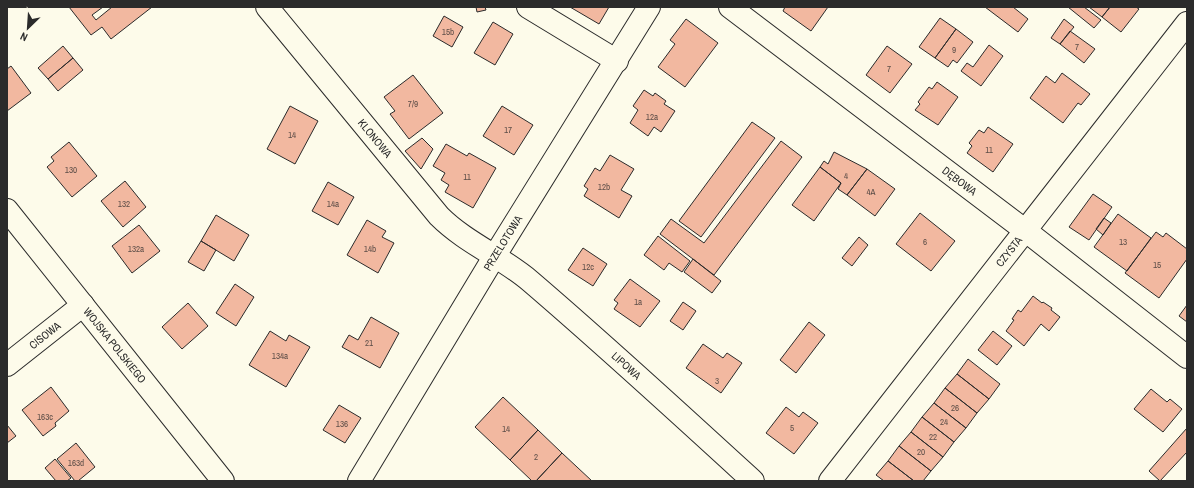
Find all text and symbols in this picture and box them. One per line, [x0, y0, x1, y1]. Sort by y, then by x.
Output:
north arrow [8, 8, 48, 48]
house number: 15b [442, 26, 454, 38]
text: N [18, 29, 30, 45]
house number: 7 [1075, 41, 1079, 53]
house number: 9 [952, 44, 956, 56]
house number: 7 [887, 63, 891, 75]
house number: 7/9 [408, 98, 418, 110]
house number: 12a [646, 111, 658, 123]
street label: KLONOWA [355, 116, 396, 161]
house number: 17 [504, 124, 512, 136]
house number: 14 [288, 129, 296, 141]
house number: 11 [985, 144, 993, 156]
street label: DĘBOWA [940, 163, 981, 199]
house number: 130 [65, 164, 77, 176]
house number: 4 [844, 170, 848, 182]
house number: 11 [463, 171, 471, 183]
house number: 12b [598, 181, 610, 193]
house number: 4A [866, 186, 876, 198]
house number: 132 [118, 198, 130, 210]
house number: 14a [327, 198, 339, 210]
street label: PRZELOTOWA [480, 212, 526, 273]
street label: CZYSTA [993, 233, 1026, 270]
house number: 6 [923, 236, 927, 248]
house number: 13 [1119, 236, 1127, 248]
house number: 132a [128, 243, 144, 255]
house number: 14b [364, 243, 376, 255]
house number: 15 [1153, 259, 1161, 271]
house number: 12c [582, 261, 594, 273]
house number: 1a [634, 296, 642, 308]
street label: WOJSKA POLSKIEGO [80, 305, 149, 386]
street label: CISOWA [26, 318, 64, 352]
house number: 21 [365, 337, 373, 349]
street label: LIPOWA [609, 349, 645, 383]
house number: 134a [272, 350, 288, 362]
house number: 3 [715, 375, 719, 387]
house number: 26 [951, 402, 959, 414]
house number: 163c [37, 411, 53, 423]
house number: 24 [940, 416, 948, 428]
house number: 136 [336, 418, 348, 430]
house number: 5 [790, 422, 794, 434]
house number: 14 [502, 423, 510, 435]
house number: 22 [929, 431, 937, 443]
house number: 20 [917, 446, 925, 458]
house number: 2 [534, 451, 538, 463]
house number: 163d [68, 457, 84, 469]

